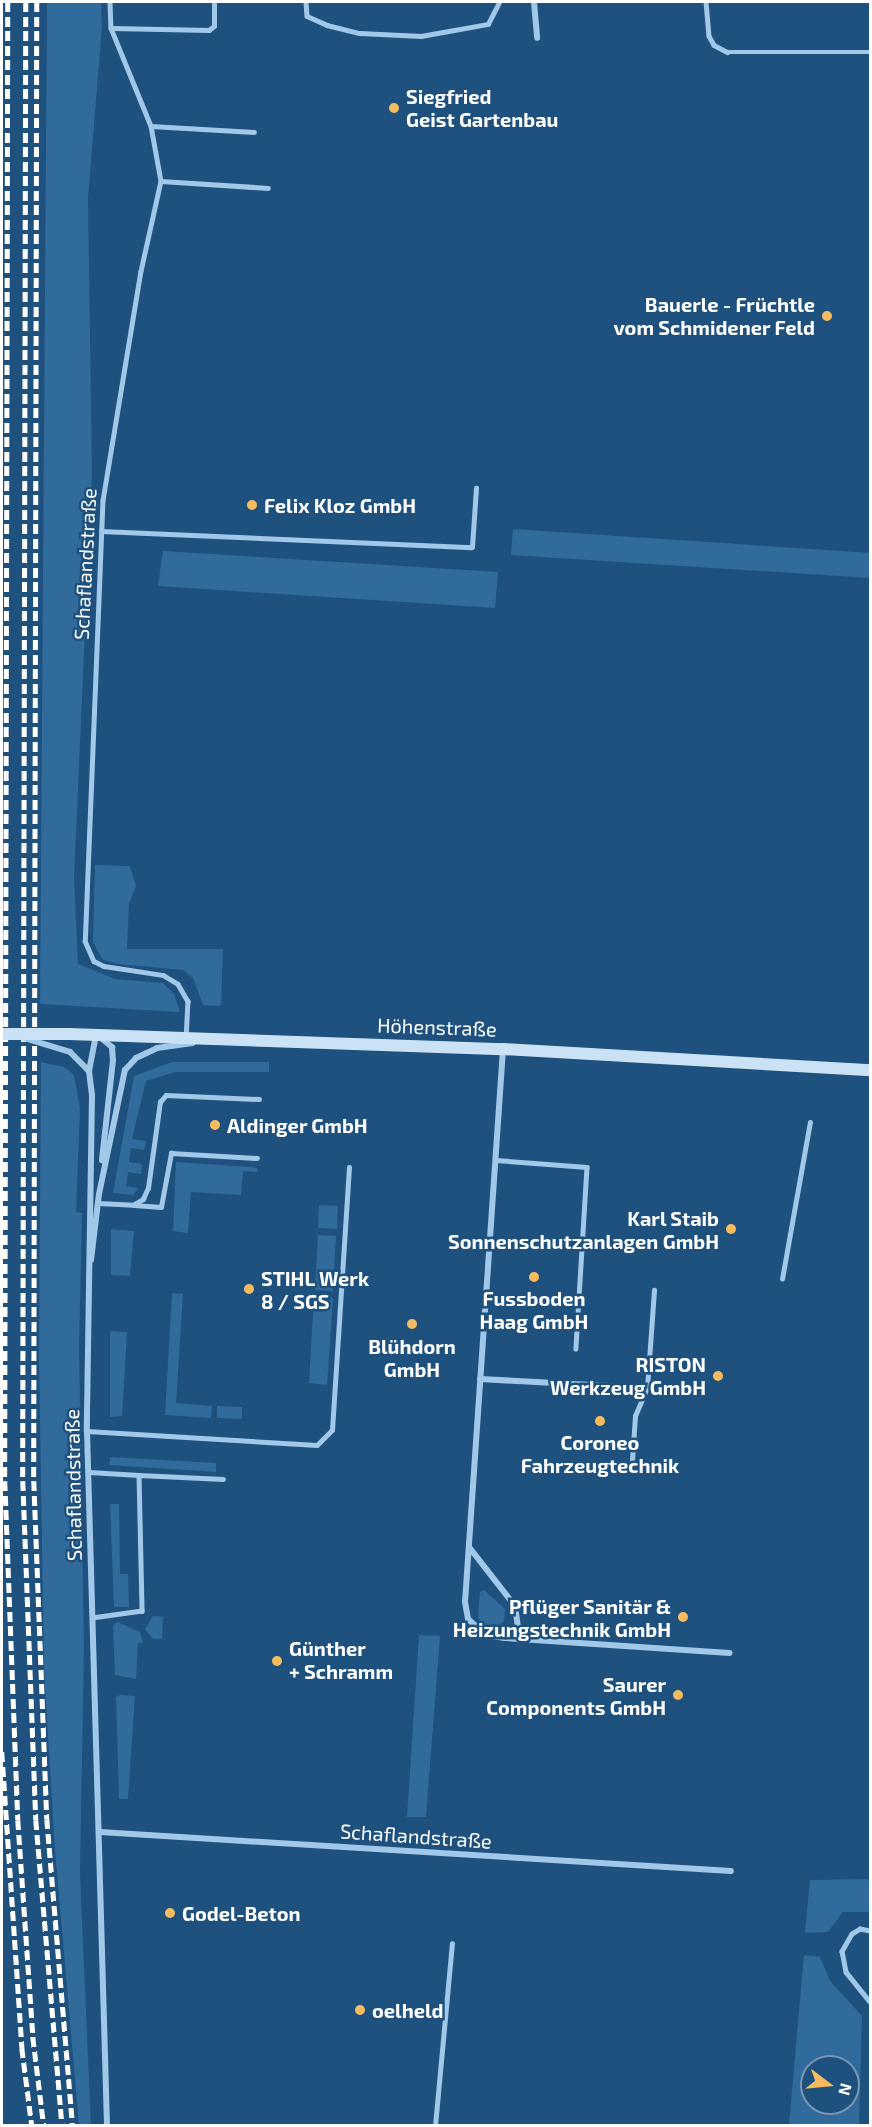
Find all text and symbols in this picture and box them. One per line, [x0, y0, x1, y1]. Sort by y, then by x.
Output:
place label: Siegfried Geist Gartenbau [406, 84, 558, 131]
marker: Siegfried Geist Gartenbau [387, 101, 401, 115]
place label: Bauerle - Früchtle vom Schmidener Feld [613, 292, 815, 339]
marker: Bauerle - Früchtle vom Schmidener Feld [820, 309, 834, 323]
street label: Schaflandstraße [69, 487, 101, 641]
place label: Felix Kloz GmbH [264, 493, 416, 517]
marker: Felix Kloz GmbH [245, 498, 259, 512]
street label: Höhenstraße [377, 1013, 497, 1041]
place label: Aldinger GmbH [227, 1113, 368, 1137]
marker: Aldinger GmbH [208, 1118, 222, 1132]
place label: Karl Staib Sonnenschutzanlagen GmbH [448, 1206, 719, 1253]
marker: Karl Staib Sonnenschutzanlagen GmbH [724, 1222, 738, 1236]
place label: STIHL Werk 8 / SGS [261, 1266, 370, 1313]
marker: Fussboden Haag GmbH [527, 1270, 541, 1284]
marker: STIHL Werk 8 / SGS [242, 1282, 256, 1296]
place label: Fussboden Haag GmbH [480, 1286, 588, 1333]
marker: Blühdorn GmbH [405, 1317, 419, 1331]
place label: Blühdorn GmbH [368, 1334, 456, 1381]
place label: RISTON Werkzeug GmbH [550, 1352, 706, 1399]
marker: RISTON Werkzeug GmbH [711, 1369, 725, 1383]
street label: Schaflandstraße [60, 1409, 86, 1561]
marker: Coroneo Fahrzeugtechnik [593, 1414, 607, 1428]
place label: Coroneo Fahrzeugtechnik [521, 1430, 679, 1477]
place label: Pflüger Sanitär & Heizungstechnik GmbH [453, 1594, 671, 1641]
marker: Pflüger Sanitär & Heizungstechnik GmbH [676, 1610, 690, 1624]
place label: Günther + Schramm [289, 1637, 393, 1684]
marker: Günther + Schramm [270, 1654, 284, 1668]
place label: Saurer Components GmbH [486, 1672, 666, 1719]
marker: Saurer Components GmbH [671, 1688, 685, 1702]
street label: Schaflandstraße [339, 1819, 493, 1853]
place label: Godel-Beton [182, 1901, 301, 1925]
marker: Godel-Beton [163, 1906, 177, 1920]
place label: oelheld [372, 1998, 443, 2022]
marker: oelheld [353, 2003, 367, 2017]
north arrow [800, 2055, 860, 2115]
text: N [835, 2081, 857, 2098]

